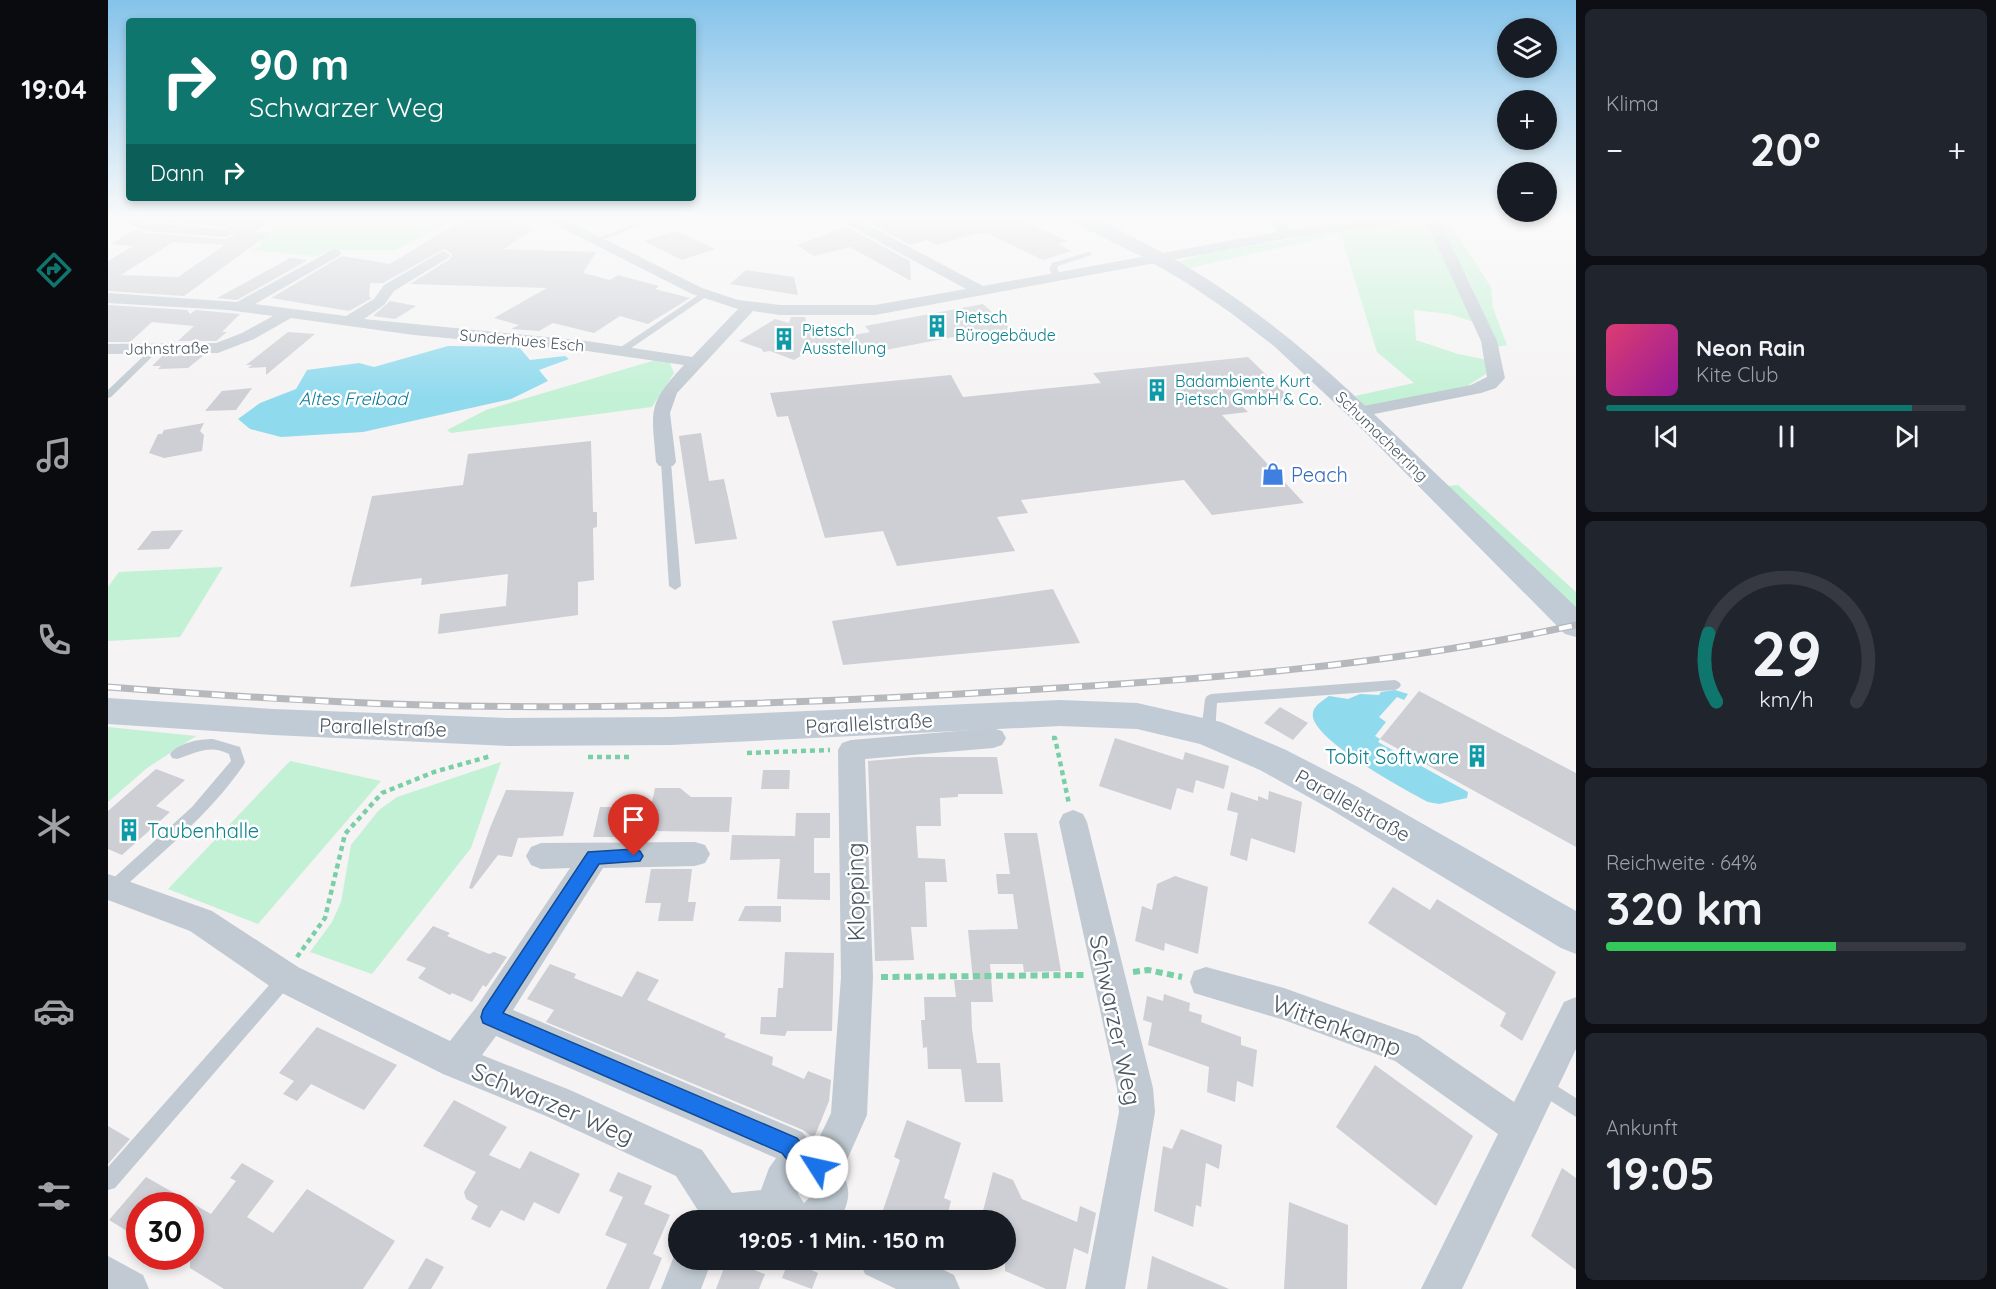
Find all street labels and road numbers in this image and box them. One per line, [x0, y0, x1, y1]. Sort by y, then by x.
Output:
street label: Sunderhues Esch [459, 325, 585, 355]
street label: Jahnstraße [125, 337, 209, 359]
street label: Schumacherring [1331, 387, 1433, 485]
street label: Parallelstraße [805, 707, 933, 739]
street label: Parallelstraße [319, 712, 447, 742]
street label: Parallelstraße [1291, 763, 1415, 847]
street label: Klopping [839, 842, 871, 942]
street label: Schwarzer Weg [1083, 932, 1149, 1108]
street label: Wittenkamp [1268, 988, 1406, 1062]
street label: Schwarzer Weg [467, 1055, 639, 1151]

